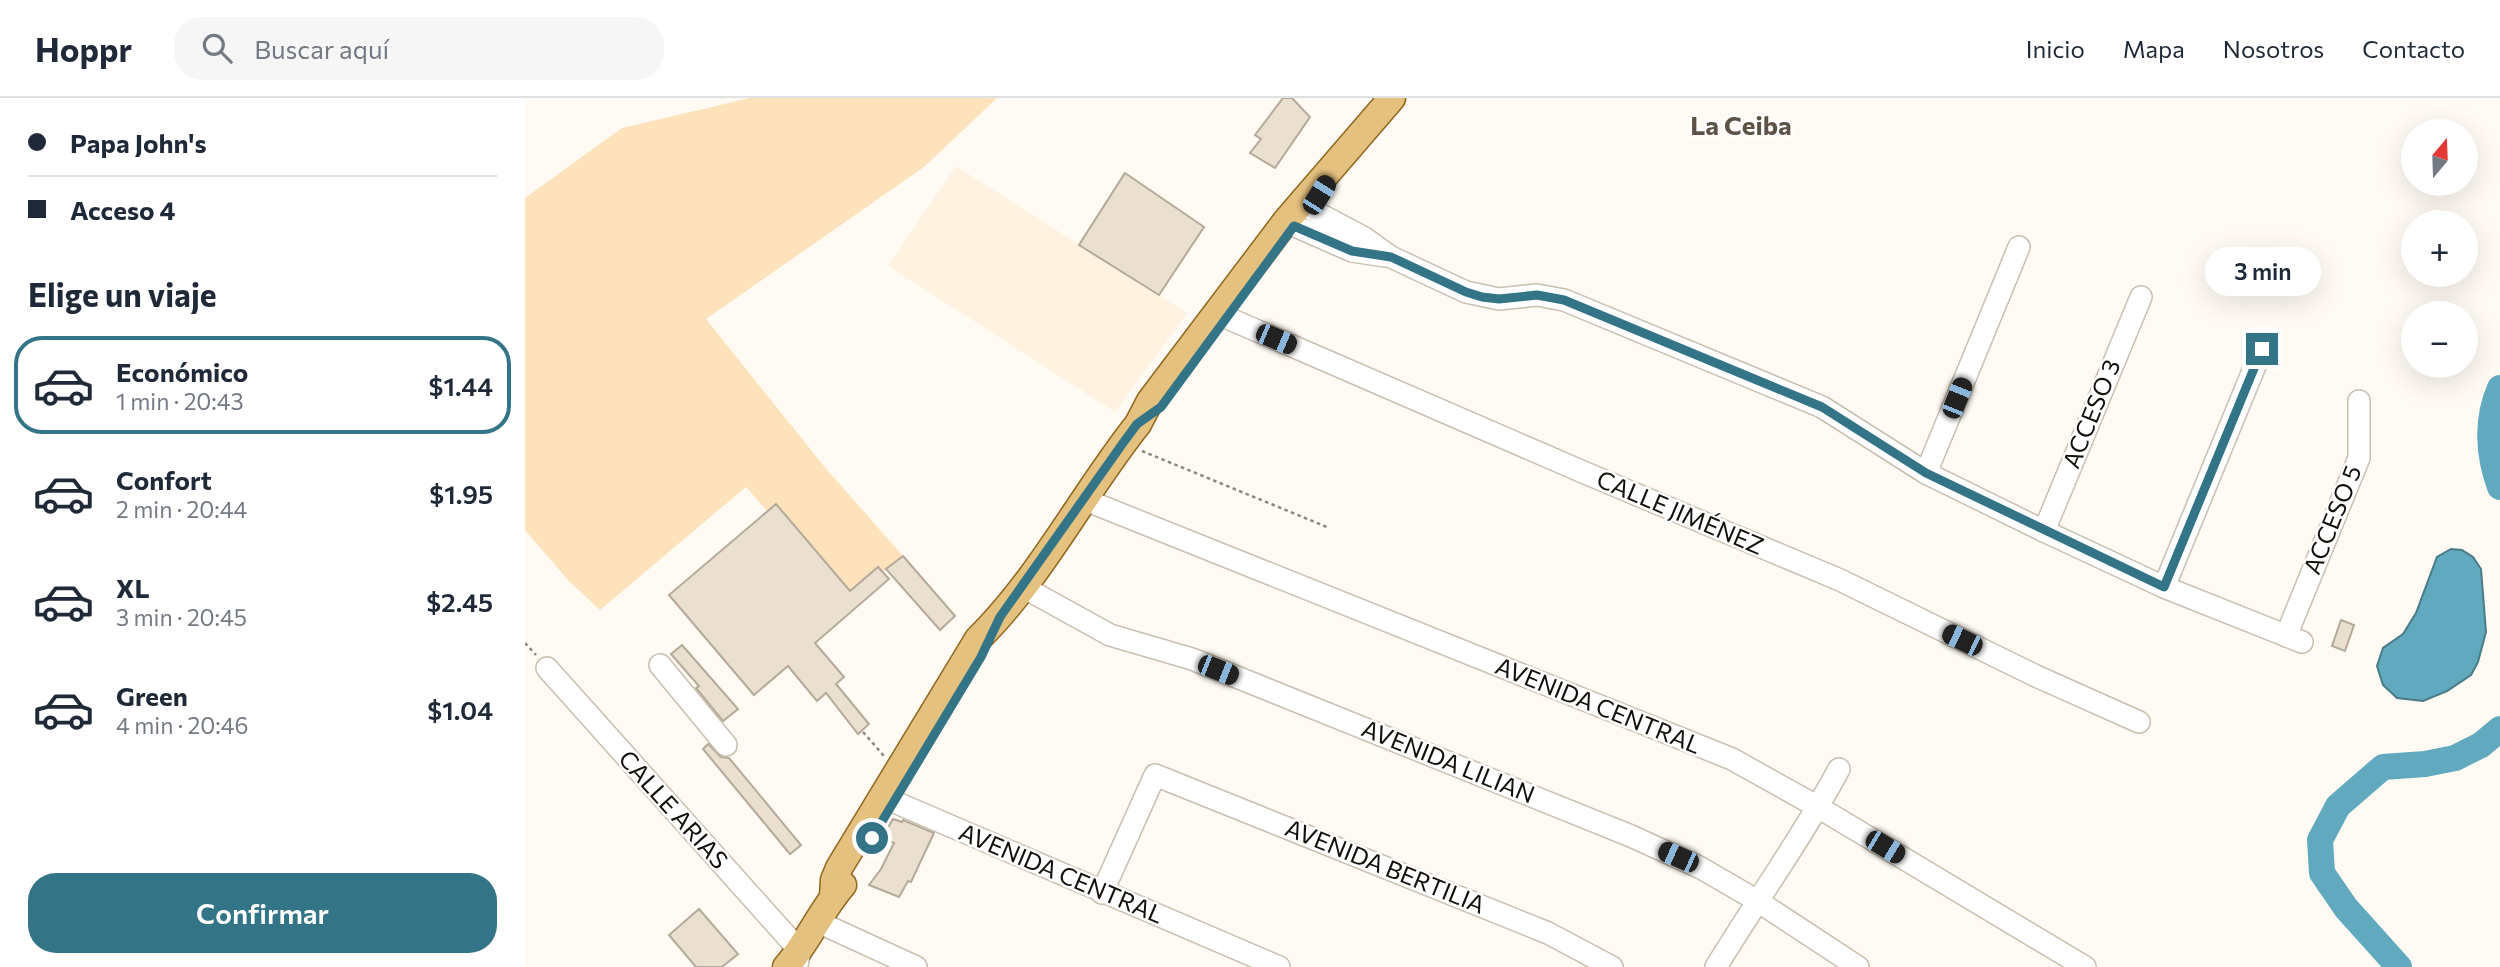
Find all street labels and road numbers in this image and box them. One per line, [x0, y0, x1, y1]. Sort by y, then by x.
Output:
street label: ACCESO 3 [2056, 355, 2126, 472]
street label: ACCESO 5 [2297, 461, 2367, 578]
street label: CALLE JIMÉNEZ [1593, 463, 1769, 560]
street label: AVENIDA CENTRAL [1492, 650, 1706, 759]
street label: AVENIDA LILIAN [1358, 713, 1539, 809]
street label: CALLE ARIAS [613, 744, 735, 874]
street label: AVENIDA BERTILIA [1281, 812, 1490, 919]
street label: AVENIDA CENTRAL [955, 816, 1168, 929]

